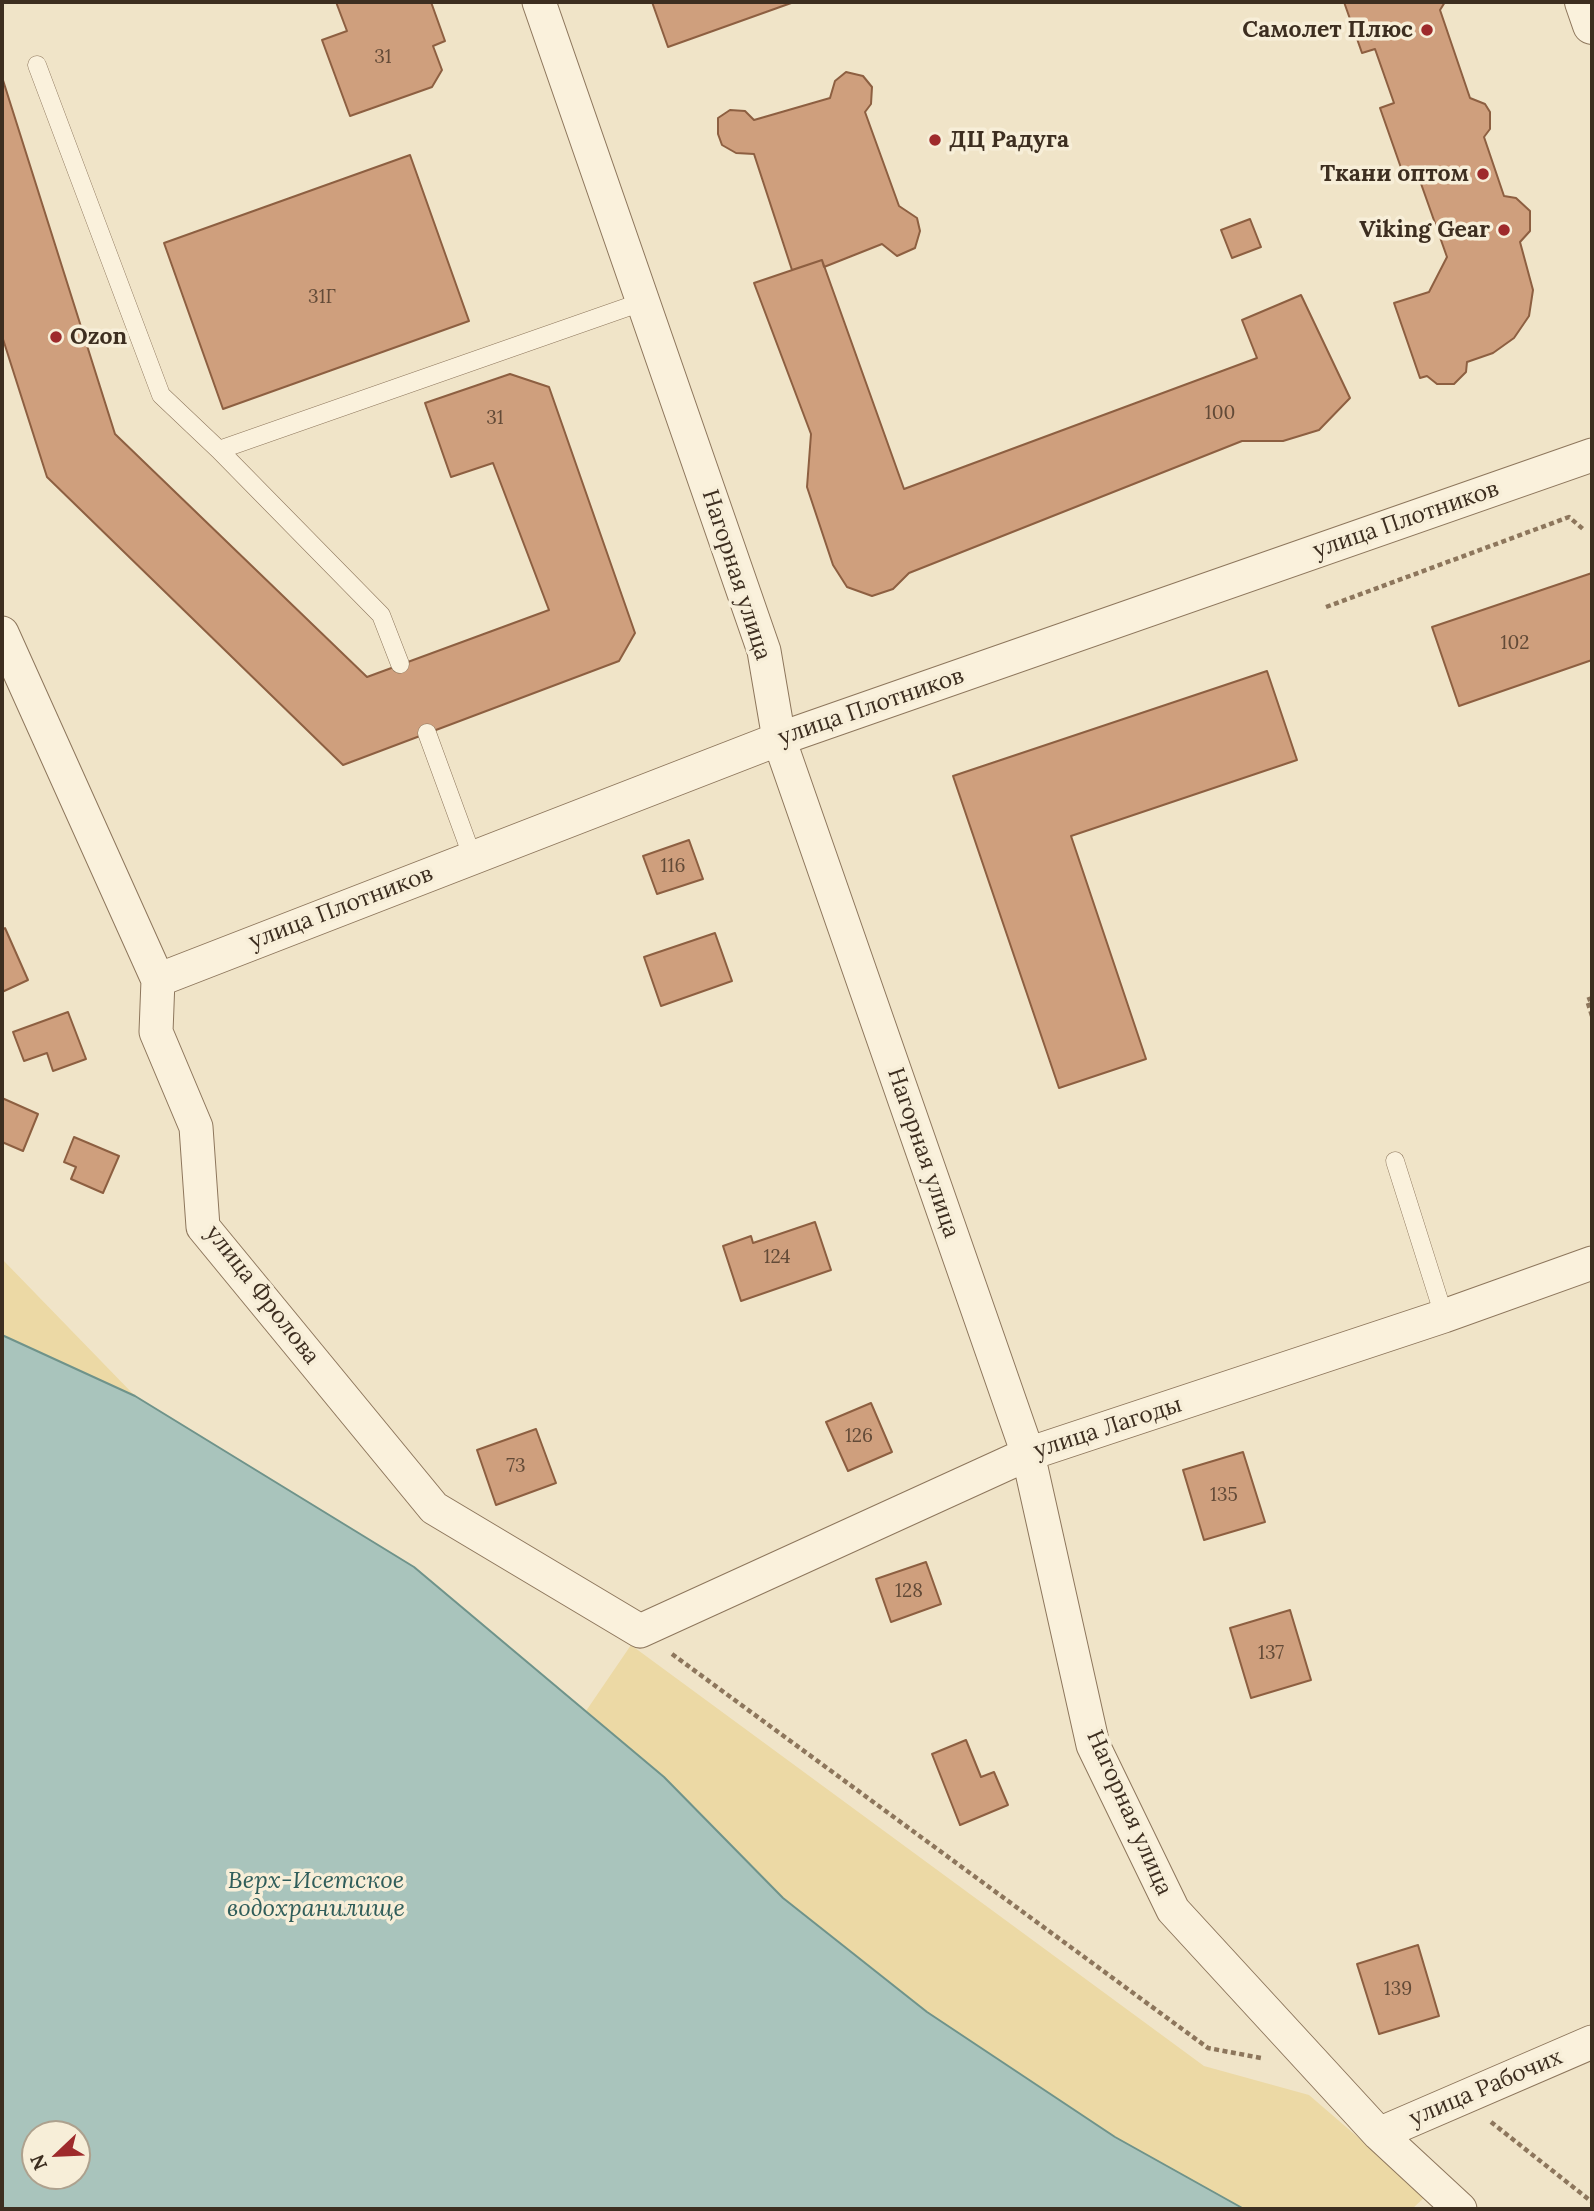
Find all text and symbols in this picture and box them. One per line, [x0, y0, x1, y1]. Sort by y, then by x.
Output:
place label: Самолет Плюс [1242, 16, 1413, 44]
marker: Самолет Плюс [1419, 22, 1435, 38]
house number: 31 [374, 47, 392, 69]
place label: ДЦ Радуга [949, 126, 1069, 154]
marker: ДЦ Радуга [927, 132, 943, 148]
place label: Ткани оптом [1320, 160, 1469, 188]
marker: Ткани оптом [1475, 166, 1491, 182]
place label: Viking Gear [1359, 216, 1490, 244]
marker: Viking Gear [1496, 222, 1512, 238]
house number: 31Г [308, 287, 336, 309]
place label: Ozon [70, 323, 127, 351]
marker: Ozon [48, 329, 64, 345]
house number: 100 [1205, 403, 1235, 425]
house number: 31 [486, 408, 504, 430]
street label: улица Плотников [1310, 475, 1502, 565]
street label: Нагорная улица [695, 486, 777, 664]
house number: 102 [1501, 633, 1529, 655]
street label: улица Плотников [775, 662, 967, 752]
house number: 116 [661, 856, 685, 878]
street label: улица Плотников [245, 860, 437, 956]
street label: Нагорная улица [881, 1064, 965, 1242]
street label: улица Фролова [199, 1220, 325, 1370]
house number: 124 [764, 1247, 790, 1269]
street label: улица Лагоды [1030, 1391, 1186, 1465]
house number: 126 [845, 1426, 873, 1448]
house number: 73 [506, 1456, 526, 1478]
house number: 135 [1210, 1485, 1238, 1507]
house number: 128 [895, 1581, 923, 1603]
house number: 137 [1258, 1643, 1284, 1665]
street label: Нагорная улица [1080, 1726, 1178, 1900]
water label: Верх-Исетское водохранилище [227, 1867, 405, 1923]
house number: 139 [1384, 1979, 1412, 2001]
street label: улица Рабочих [1405, 2043, 1567, 2133]
north arrow [21, 2120, 91, 2190]
text: N [25, 2151, 52, 2174]

